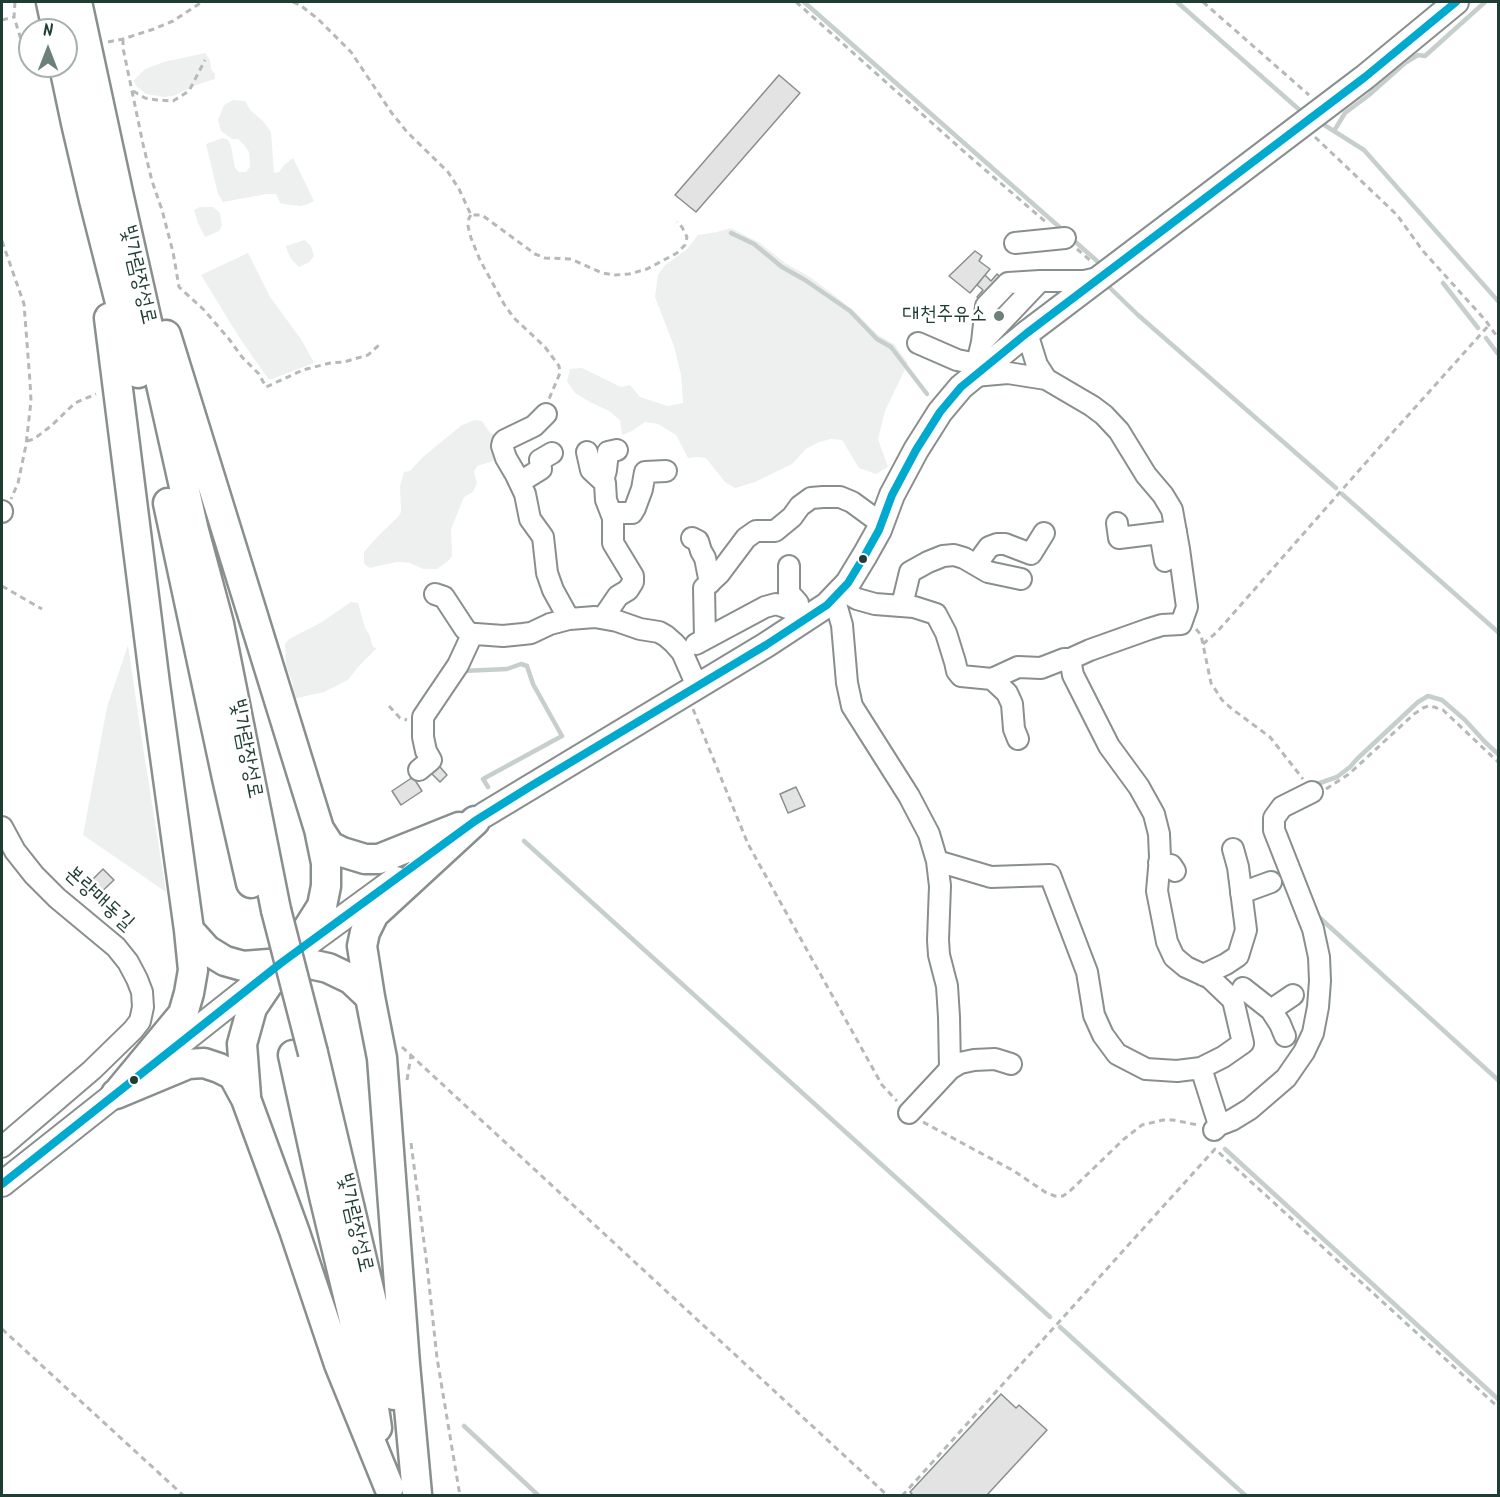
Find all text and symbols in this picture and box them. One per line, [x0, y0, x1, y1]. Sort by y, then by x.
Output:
north arrow [18, 18, 78, 78]
text: N [43, 19, 53, 44]
street label: 빛가람장성로 [112, 223, 160, 327]
place label: 대천주유소 [903, 303, 987, 329]
marker: 대천주유소 [992, 309, 1006, 323]
unlabelled marker [857, 553, 869, 565]
street label: 빛가람장성로 [222, 697, 266, 801]
street label: 본량매동길 [58, 862, 138, 938]
unlabelled marker [128, 1074, 140, 1086]
street label: 빛가람장성로 [329, 1171, 377, 1275]

